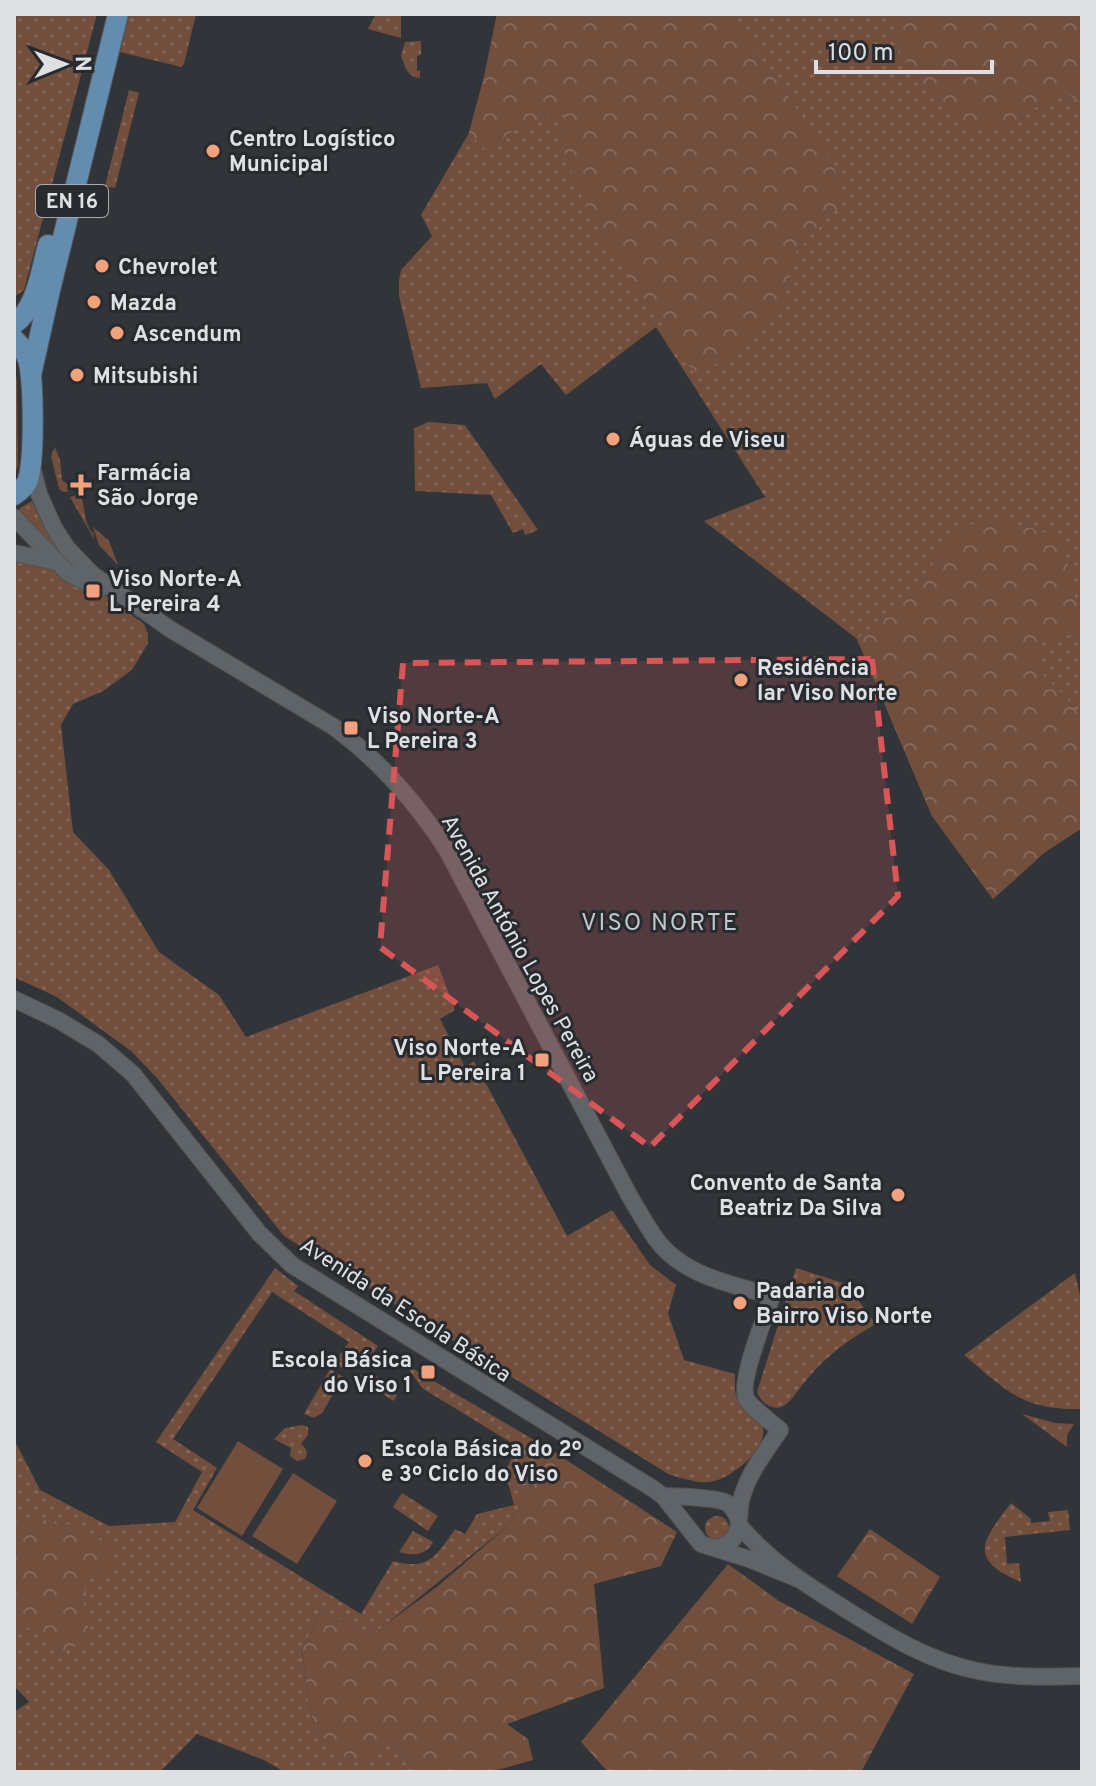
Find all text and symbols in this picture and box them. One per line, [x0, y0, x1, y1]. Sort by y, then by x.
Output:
north arrow [24, 24, 104, 104]
scale bar [816, 24, 992, 74]
text: 100 m [828, 39, 894, 69]
text: N [68, 56, 95, 72]
place label: Centro Logístico Municipal [229, 127, 396, 179]
marker: Centro Logístico Municipal [204, 142, 222, 160]
road number: EN 16 [36, 185, 108, 217]
place label: Chevrolet [118, 255, 218, 282]
marker: Chevrolet [93, 257, 111, 275]
place label: Mazda [110, 291, 177, 318]
marker: Mazda [85, 293, 103, 311]
place label: Ascendum [133, 322, 242, 349]
marker: Ascendum [108, 324, 126, 342]
place label: Mitsubishi [93, 364, 198, 391]
marker: Mitsubishi [68, 366, 86, 384]
place label: Águas de Viseu [629, 426, 786, 455]
marker: Águas de Viseu [604, 430, 622, 448]
place label: Farmácia São Jorge [97, 461, 199, 513]
marker: Farmácia São Jorge [72, 476, 90, 494]
place label: Viso Norte-A L Pereira 4 [109, 567, 242, 619]
marker: Viso Norte-A L Pereira 4 [84, 582, 102, 600]
place label: Residência lar Viso Norte [757, 656, 897, 708]
marker: Residência lar Viso Norte [732, 671, 750, 689]
place label: Viso Norte-A L Pereira 3 [367, 704, 500, 756]
marker: Viso Norte-A L Pereira 3 [342, 719, 360, 737]
street label: Avenida António Lopes Pereira [434, 811, 604, 1088]
district label: VISO NORTE [581, 909, 739, 939]
place label: Viso Norte-A L Pereira 1 [393, 1036, 526, 1088]
marker: Viso Norte-A L Pereira 1 [533, 1051, 551, 1069]
place label: Convento de Santa Beatriz Da Silva [690, 1171, 882, 1223]
marker: Convento de Santa Beatriz Da Silva [889, 1186, 907, 1204]
street label: Avenida da Escola Básica [294, 1233, 515, 1390]
place label: Padaria do Bairro Viso Norte [756, 1279, 932, 1331]
marker: Padaria do Bairro Viso Norte [731, 1294, 749, 1312]
place label: Escola Básica do Viso 1 [271, 1348, 412, 1400]
marker: Escola Básica do Viso 1 [419, 1363, 437, 1381]
place label: Escola Básica do 2º e 3º Ciclo do Viso [381, 1437, 582, 1489]
marker: Escola Básica do 2º e 3º Ciclo do Viso [356, 1452, 374, 1470]

